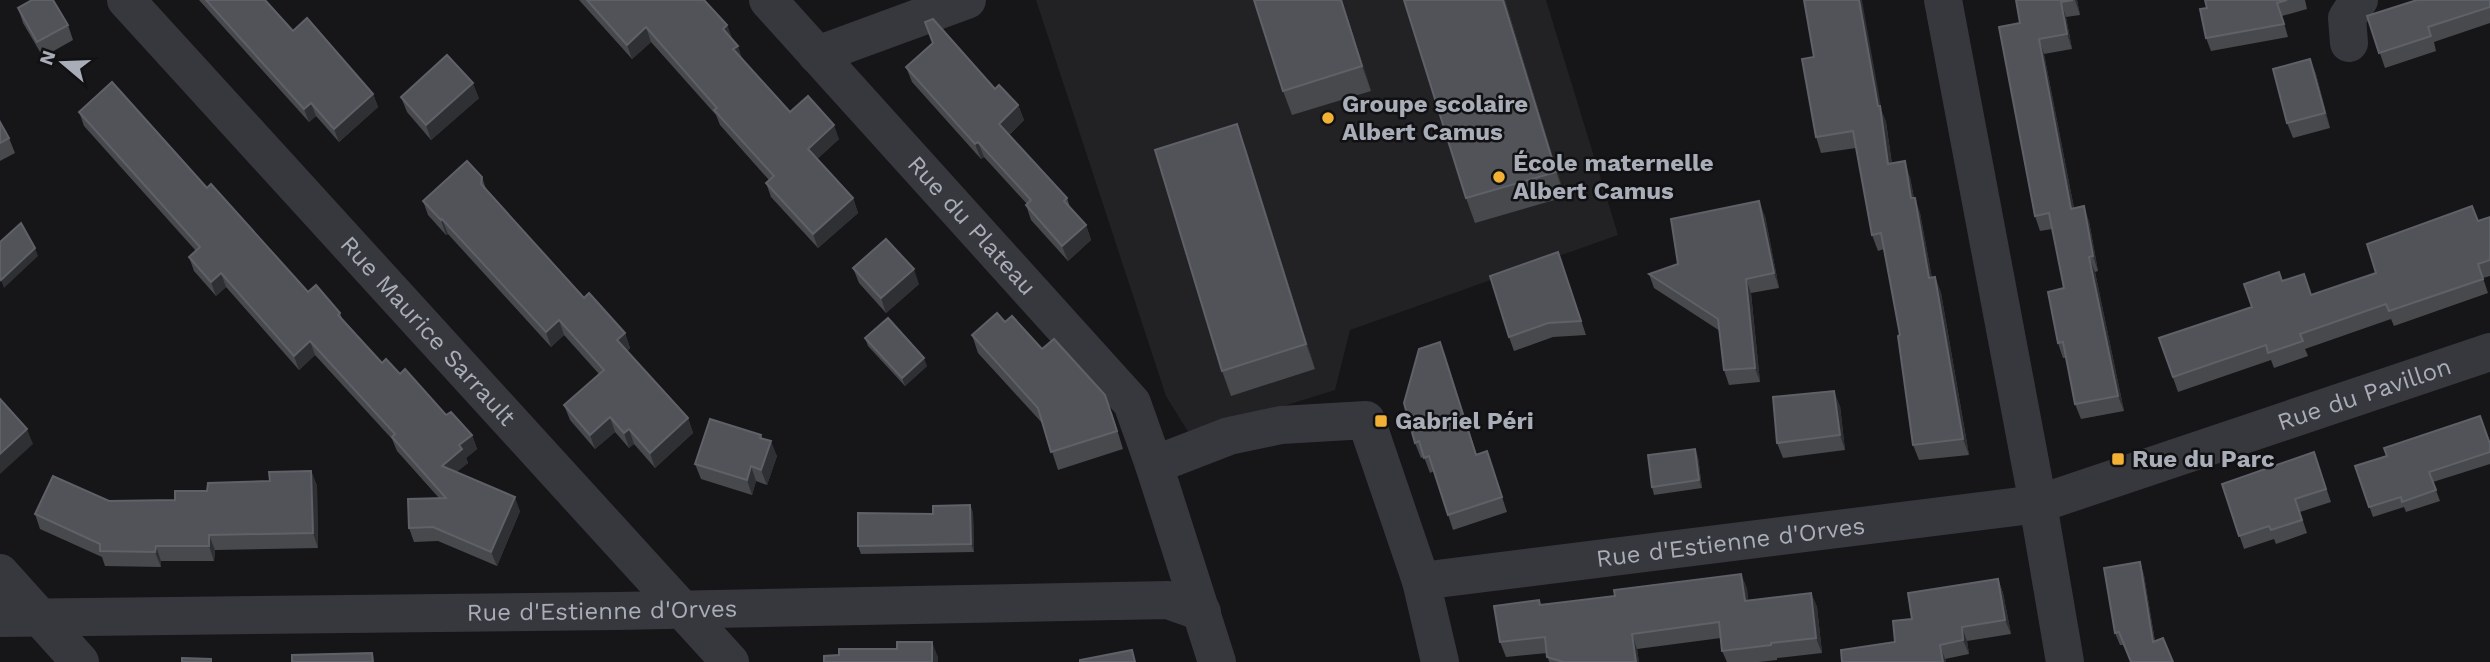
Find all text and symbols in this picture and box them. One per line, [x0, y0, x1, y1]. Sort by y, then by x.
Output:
north arrow [28, 28, 98, 98]
text: N [34, 47, 61, 68]
place label: Groupe scolaire Albert Camus [1342, 90, 1528, 146]
marker: Groupe scolaire Albert Camus [1320, 110, 1336, 126]
place label: École maternelle Albert Camus [1513, 149, 1714, 205]
street label: Rue du Plateau [902, 150, 1042, 301]
marker: École maternelle Albert Camus [1491, 169, 1507, 185]
street label: Rue Maurice Sarrault [335, 231, 521, 431]
street label: Rue du Pavillon [2274, 352, 2455, 436]
place label: Gabriel Péri [1395, 407, 1534, 435]
marker: Gabriel Péri [1373, 413, 1389, 429]
place label: Rue du Parc [2132, 445, 2275, 473]
marker: Rue du Parc [2110, 451, 2126, 467]
street label: Rue d'Estienne d'Orves [1595, 512, 1867, 573]
street label: Rue d'Estienne d'Orves [466, 595, 738, 627]

